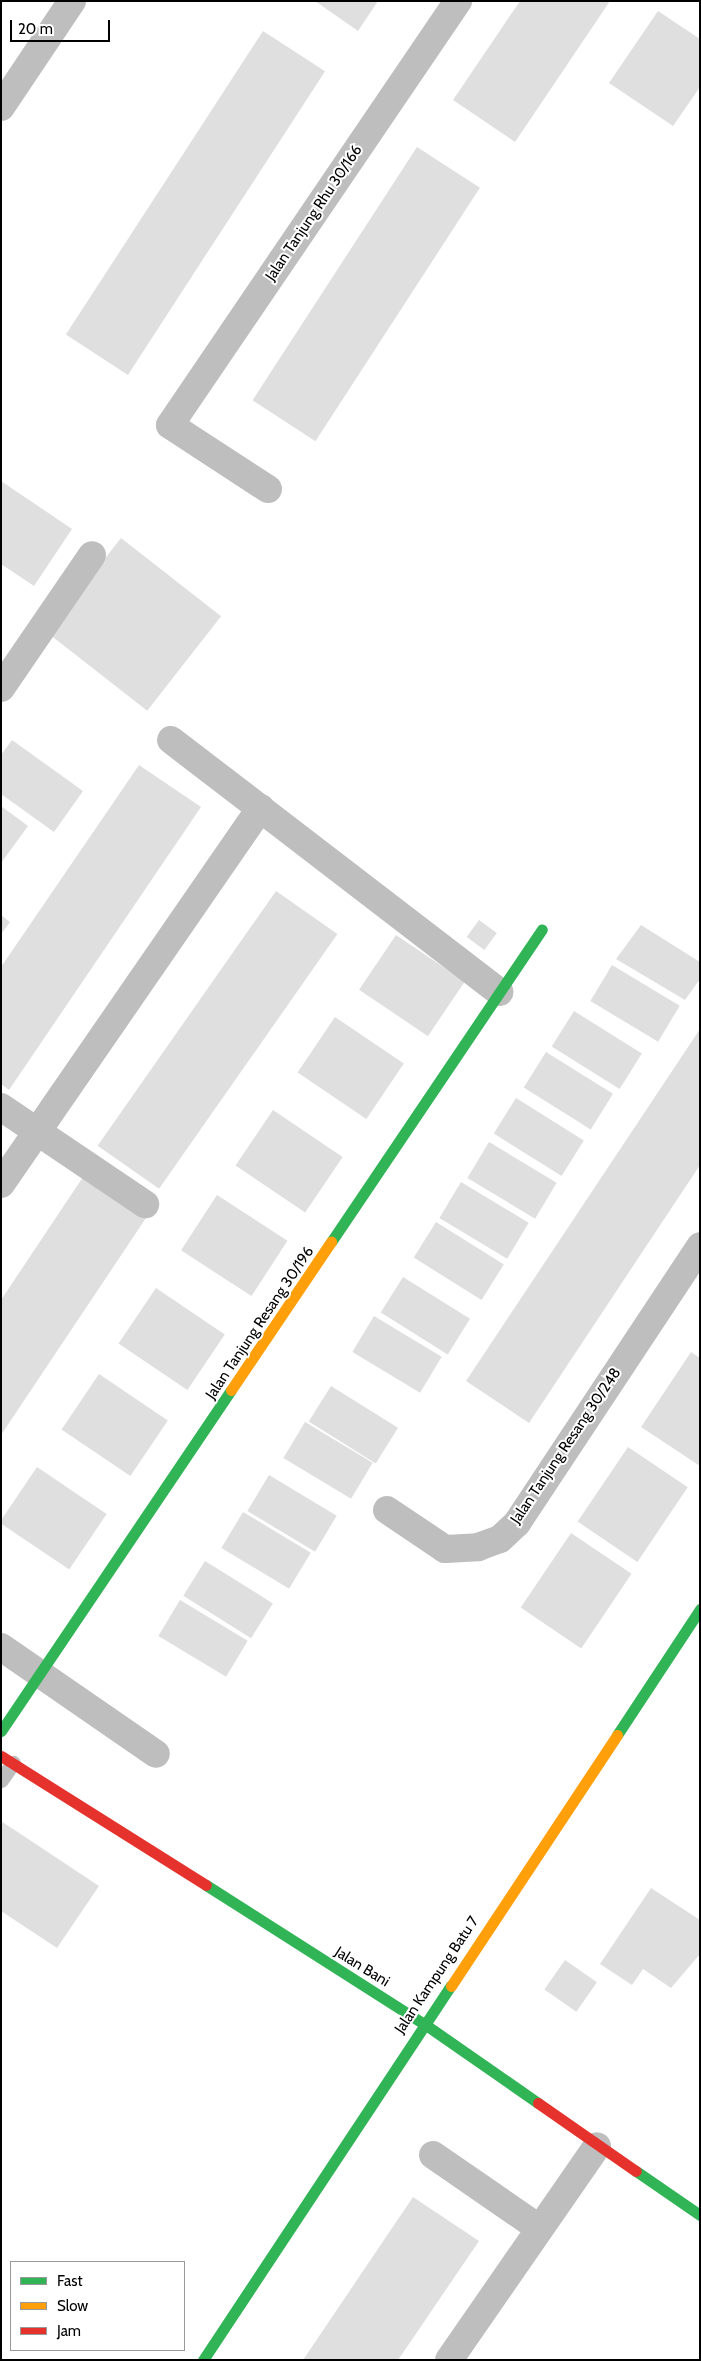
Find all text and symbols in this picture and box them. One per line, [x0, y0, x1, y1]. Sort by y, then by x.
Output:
scale bar [12, 10, 112, 42]
text: 20 m [18, 20, 53, 38]
street label: Jalan Tanjung Rhu 30/166 [262, 142, 366, 284]
street label: Jalan Tanjung Resang 30/196 [202, 1243, 318, 1403]
street label: Jalan Tanjung Resang 30/248 [507, 1365, 625, 1527]
street label: Jalan Kampung Batu 7 [391, 1913, 483, 2037]
street label: Jalan Bani [331, 1943, 393, 1991]
legend [10, 2261, 185, 2351]
text: Fast [57, 2272, 82, 2290]
text: Slow [57, 2297, 88, 2315]
text: Jam [57, 2322, 81, 2340]

